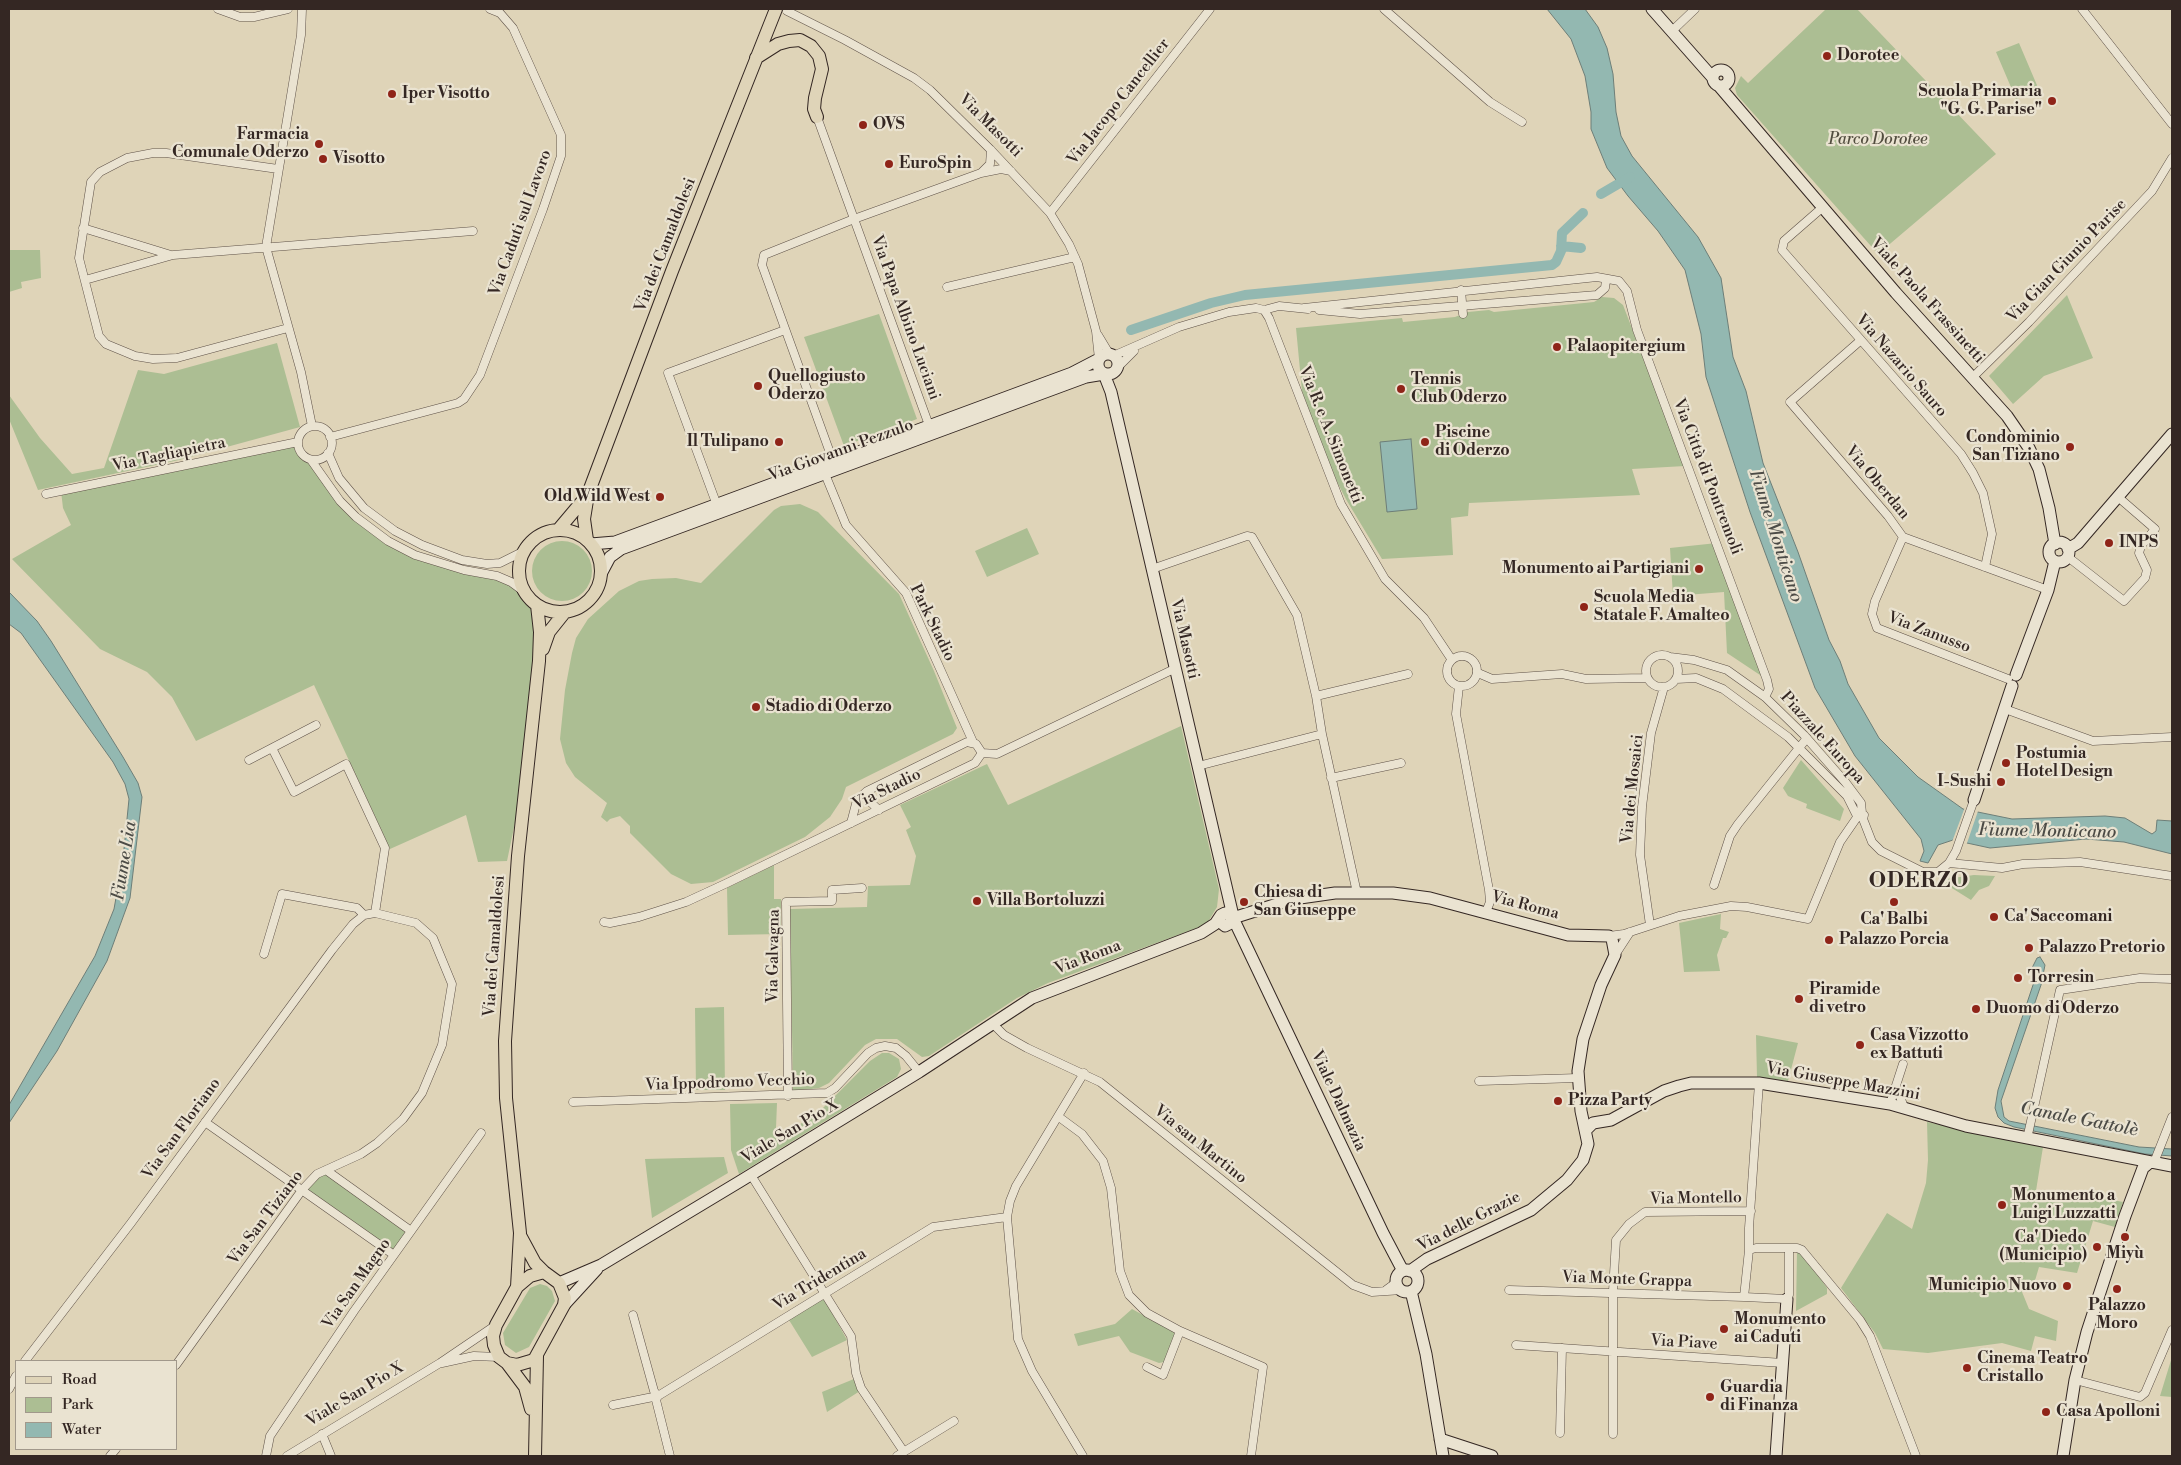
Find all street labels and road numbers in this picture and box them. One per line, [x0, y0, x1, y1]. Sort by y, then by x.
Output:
street label: Via Jacopo Cancellier [1064, 35, 1174, 169]
street label: Via Masotti [954, 90, 1026, 162]
street label: Via Caduti sul Lavoro [486, 147, 556, 299]
street label: Via dei Camaldolesi [632, 175, 700, 315]
street label: Via Gian Giunio Parise [2003, 195, 2131, 327]
street label: Via Papa Albino Luciani [866, 233, 944, 403]
street label: Viale Paola Frassinetti [1866, 234, 1988, 368]
street label: Via Nazario Sauro [1851, 311, 1951, 421]
street label: Via R. e A. Simonetti [1294, 363, 1366, 507]
street label: Via Città di Pontremoli [1668, 396, 1746, 558]
street label: Via Giovanni Pezzulo [766, 416, 916, 486]
street label: Via Tagliapietra [111, 434, 227, 476]
street label: Via Oberdan [1841, 442, 1913, 524]
street label: Park Stadio [905, 581, 959, 665]
street label: Via Masotti [1165, 597, 1203, 681]
street label: Via Zanusso [1885, 608, 1973, 658]
street label: Piazzale Europa [1776, 688, 1868, 788]
street label: Via dei Mosaici [1618, 733, 1648, 845]
street label: Via Stadio [850, 765, 924, 815]
street label: Via dei Camaldolesi [480, 874, 510, 1018]
street label: Via Roma [1489, 888, 1561, 924]
street label: Via Galvagna [764, 909, 784, 1003]
street label: Via Roma [1052, 937, 1124, 979]
street label: Viale Dalmazia [1306, 1048, 1370, 1154]
street label: Via Giuseppe Mazzini [1764, 1059, 1922, 1105]
street label: Via Ippodromo Vecchio [645, 1070, 815, 1096]
street label: Via San Floriano [139, 1075, 225, 1183]
street label: Viale San Pio X [738, 1096, 842, 1168]
street label: Via san Martino [1150, 1102, 1250, 1188]
street label: Via San Tiziano [224, 1167, 308, 1269]
street label: Via delle Grazie [1414, 1188, 1524, 1256]
street label: Via Montello [1650, 1189, 1742, 1209]
street label: Via San Magno [319, 1235, 395, 1333]
street label: Via Tridentina [770, 1245, 870, 1315]
street label: Via Monte Grappa [1562, 1268, 1692, 1292]
street label: Via Piave [1650, 1332, 1718, 1354]
street label: Viale San Pio X [303, 1359, 407, 1431]

